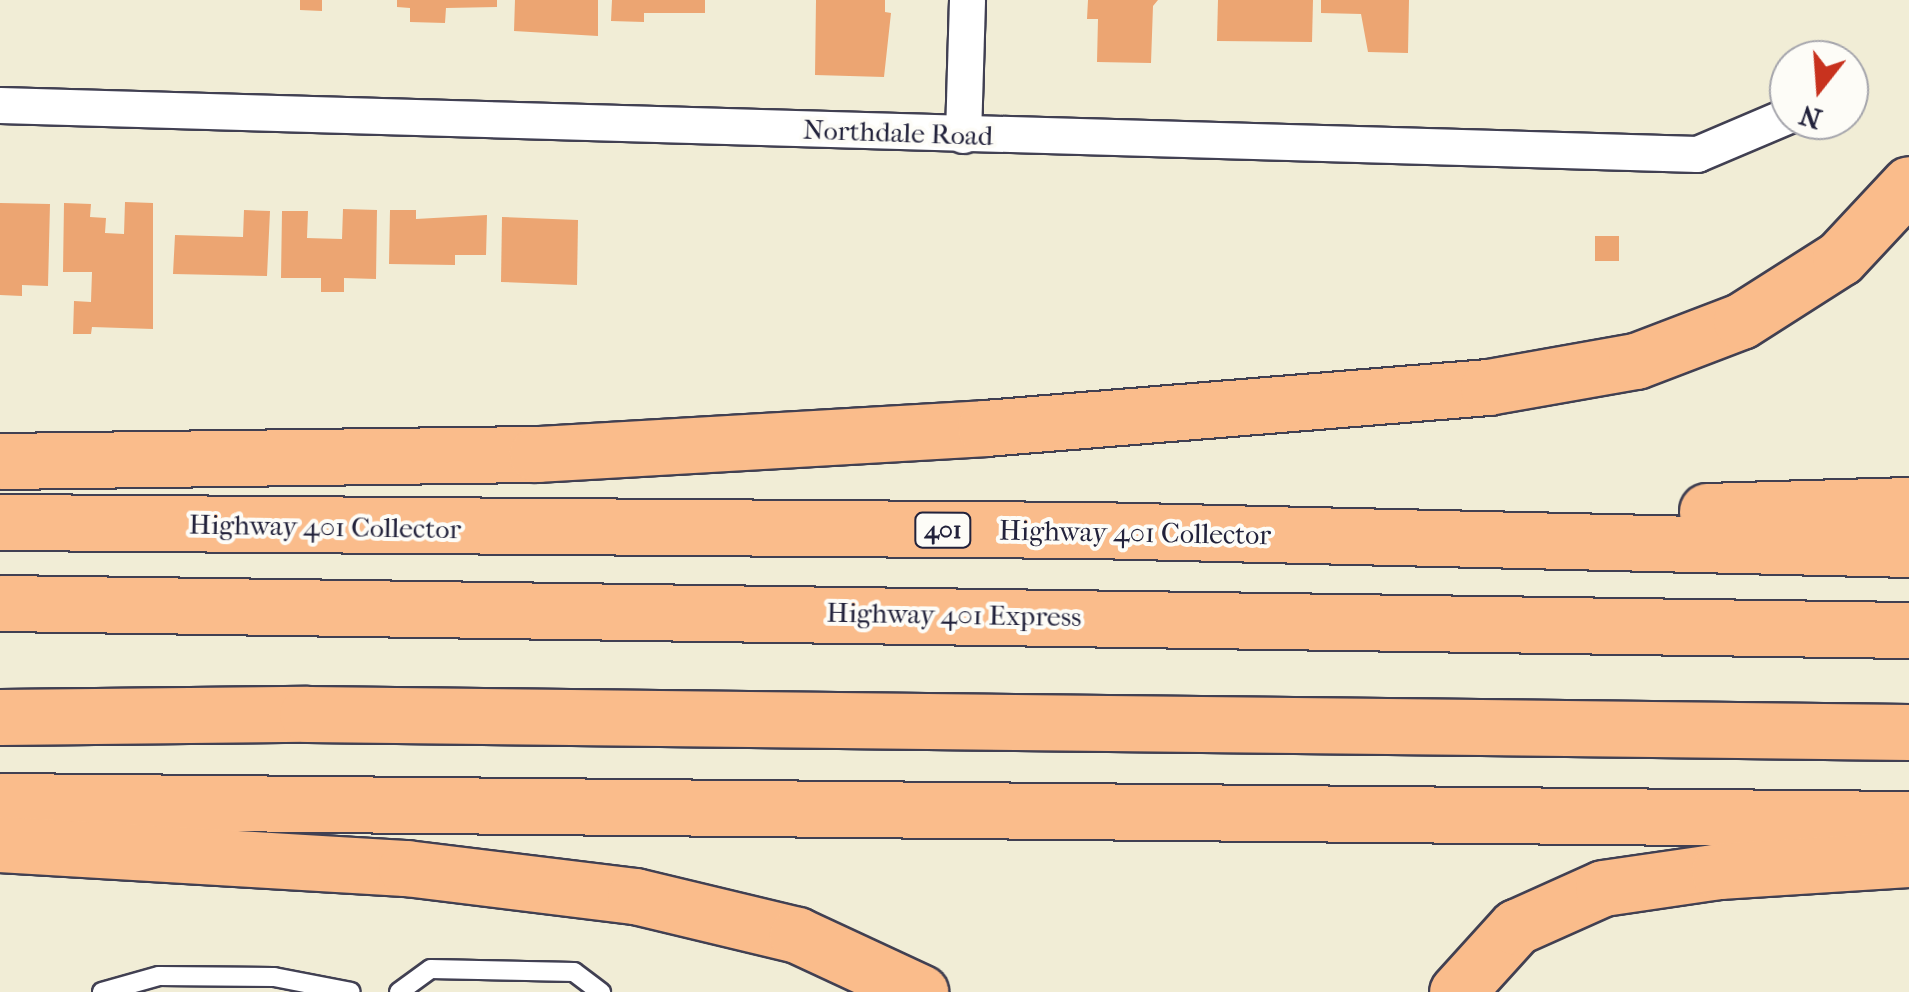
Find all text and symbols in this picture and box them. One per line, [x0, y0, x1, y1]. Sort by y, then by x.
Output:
north arrow [1769, 40, 1869, 140]
text: N [1796, 98, 1826, 136]
street label: Northdale Road [802, 113, 994, 153]
street label: Highway 401 Collector [189, 508, 461, 546]
road number: 401 [913, 510, 973, 550]
street label: Highway 401 Collector [999, 514, 1271, 552]
street label: Highway 401 Express [826, 596, 1082, 634]

